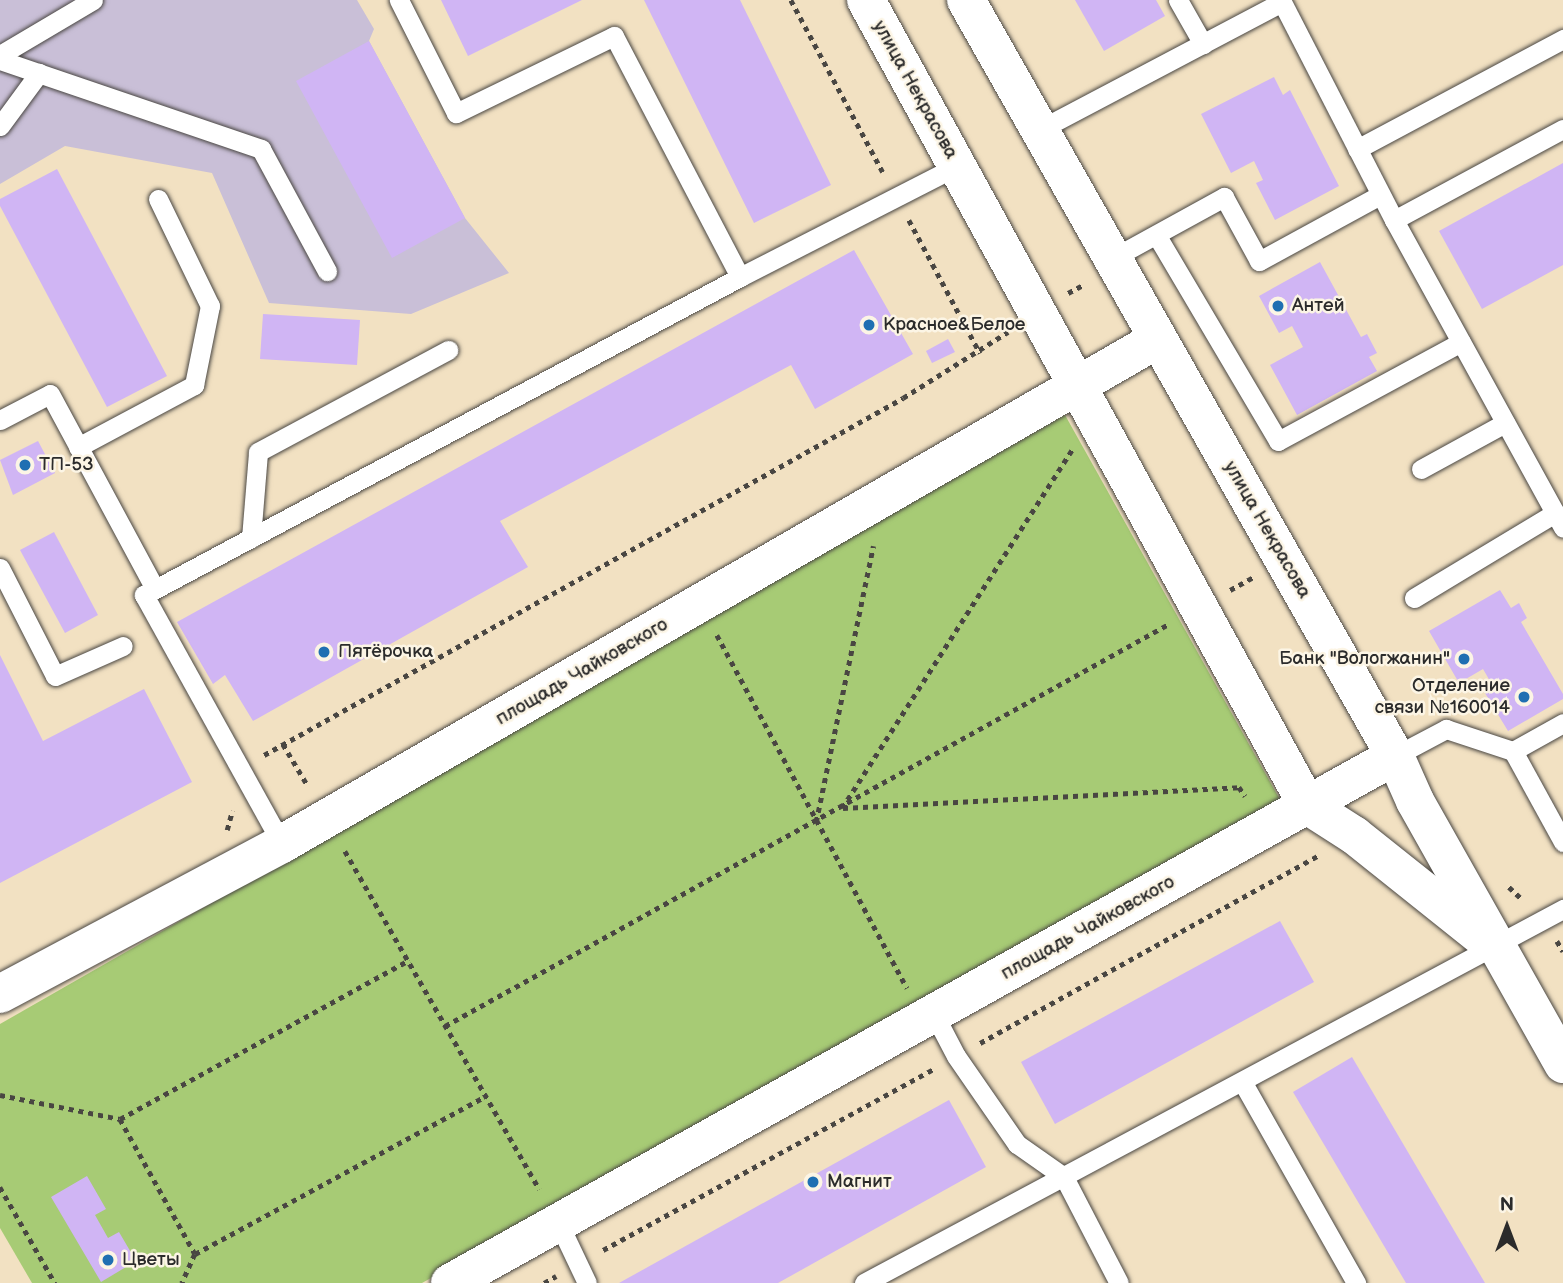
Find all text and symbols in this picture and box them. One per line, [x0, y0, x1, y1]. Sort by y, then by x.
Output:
street label: улица Некрасова [867, 17, 963, 163]
place label: Антей [1292, 295, 1345, 317]
marker: Антей [1270, 298, 1286, 314]
place label: Красное&Белое [883, 314, 1025, 336]
marker: Красное&Белое [861, 317, 877, 333]
place label: ТП-53 [39, 454, 94, 476]
marker: ТП-53 [17, 457, 33, 473]
street label: улица Некрасова [1218, 457, 1316, 603]
street label: площадь Чайковского [492, 613, 672, 731]
place label: Пятёрочка [338, 641, 433, 663]
marker: Пятёрочка [316, 644, 332, 660]
place label: Банк "Вологжанин" [1279, 648, 1450, 670]
marker: Банк "Вологжанин" [1456, 651, 1472, 667]
place label: Отделение связи №160014 [1375, 675, 1510, 719]
marker: Отделение связи №160014 [1516, 689, 1532, 705]
street label: площадь Чайковского [997, 871, 1179, 985]
place label: Магнит [827, 1171, 892, 1193]
marker: Магнит [805, 1174, 821, 1190]
north arrow [1472, 1192, 1542, 1262]
text: N [1500, 1194, 1514, 1217]
place label: Цветы [122, 1249, 180, 1271]
marker: Цветы [100, 1252, 116, 1268]

